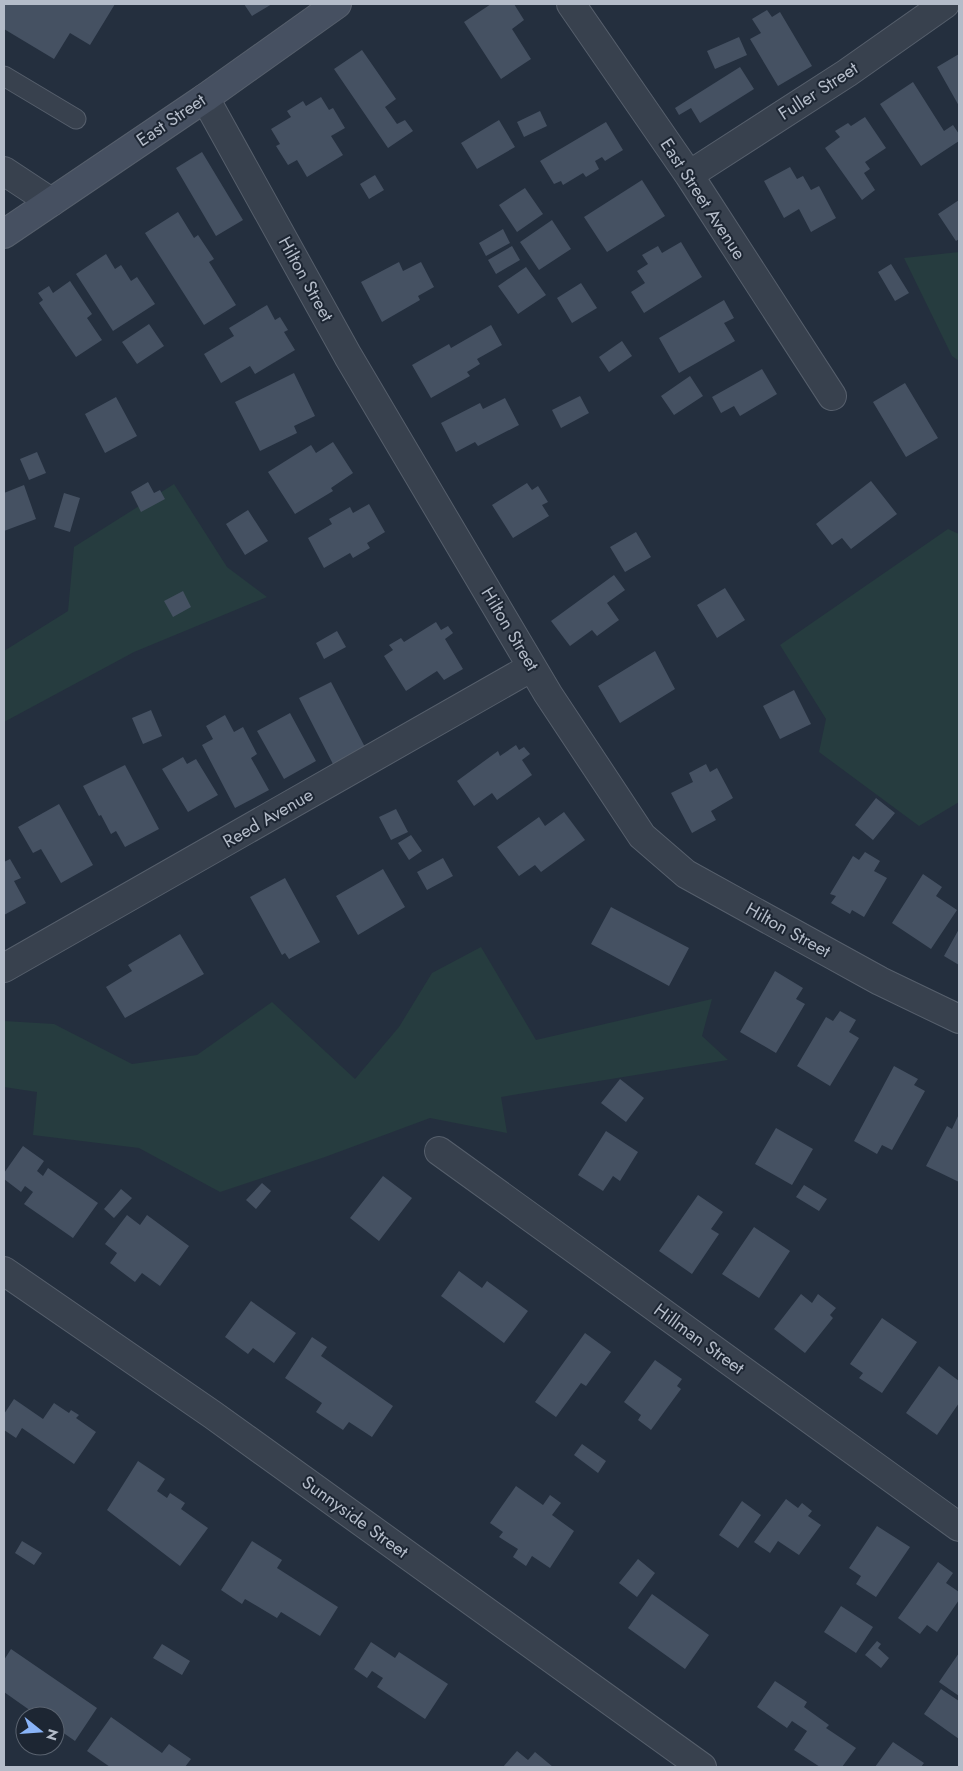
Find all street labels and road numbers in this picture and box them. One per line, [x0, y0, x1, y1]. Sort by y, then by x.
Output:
street label: Fuller Street [773, 55, 863, 126]
street label: East Street [131, 87, 211, 153]
street label: East Street Avenue [654, 133, 752, 265]
street label: Hilton Street [272, 232, 340, 327]
street label: Hilton Street [475, 582, 546, 676]
street label: Reed Avenue [218, 782, 318, 854]
street label: Hilton Street [741, 896, 836, 964]
street label: Hillman Street [648, 1297, 750, 1381]
street label: Sunnyside Street [296, 1469, 414, 1565]

